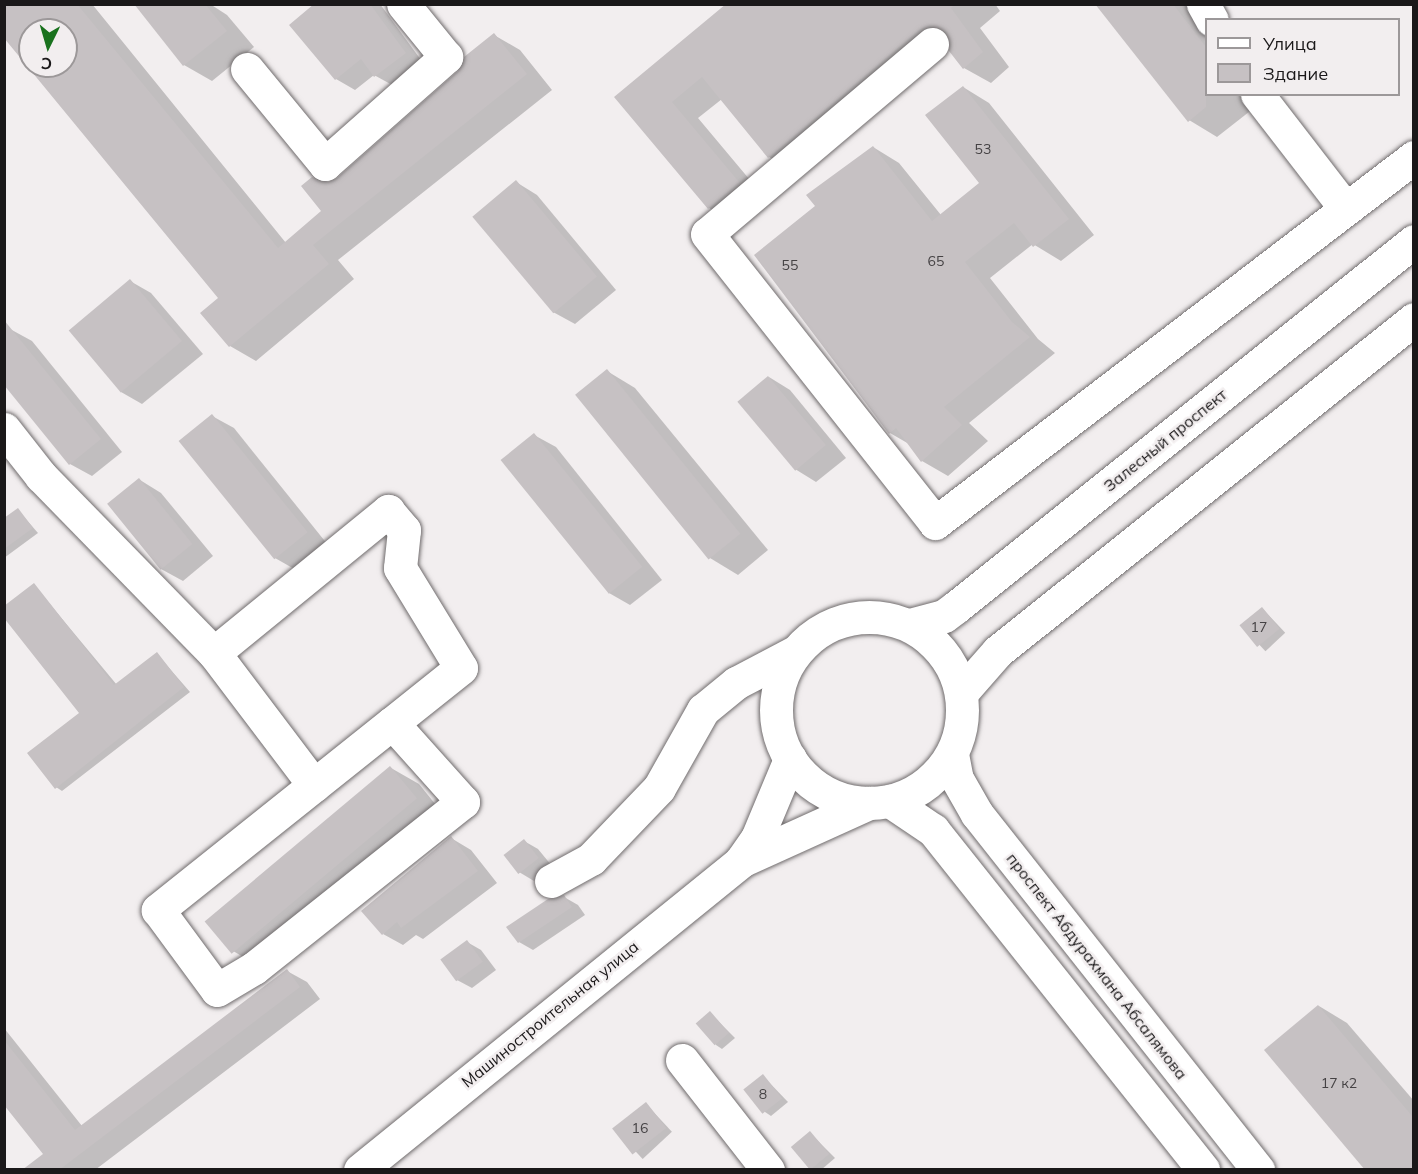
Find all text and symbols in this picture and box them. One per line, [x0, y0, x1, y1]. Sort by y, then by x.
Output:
north arrow [18, 18, 78, 78]
legend [1205, 18, 1400, 96]
text: Улица [1263, 32, 1317, 55]
text: С [40, 53, 53, 74]
text: Здание [1263, 62, 1328, 85]
house number: 53 [975, 141, 991, 157]
house number: 65 [928, 253, 944, 269]
house number: 55 [782, 257, 798, 273]
street label: Залесный проспект [1100, 385, 1230, 495]
house number: 17 [1251, 619, 1267, 635]
street label: проспект Абдурахмана Абсалямова [1003, 849, 1191, 1083]
street label: Машиностроительная улица [458, 937, 642, 1091]
house number: 17 к2 [1321, 1075, 1357, 1091]
house number: 8 [759, 1086, 767, 1102]
house number: 16 [632, 1120, 648, 1136]

